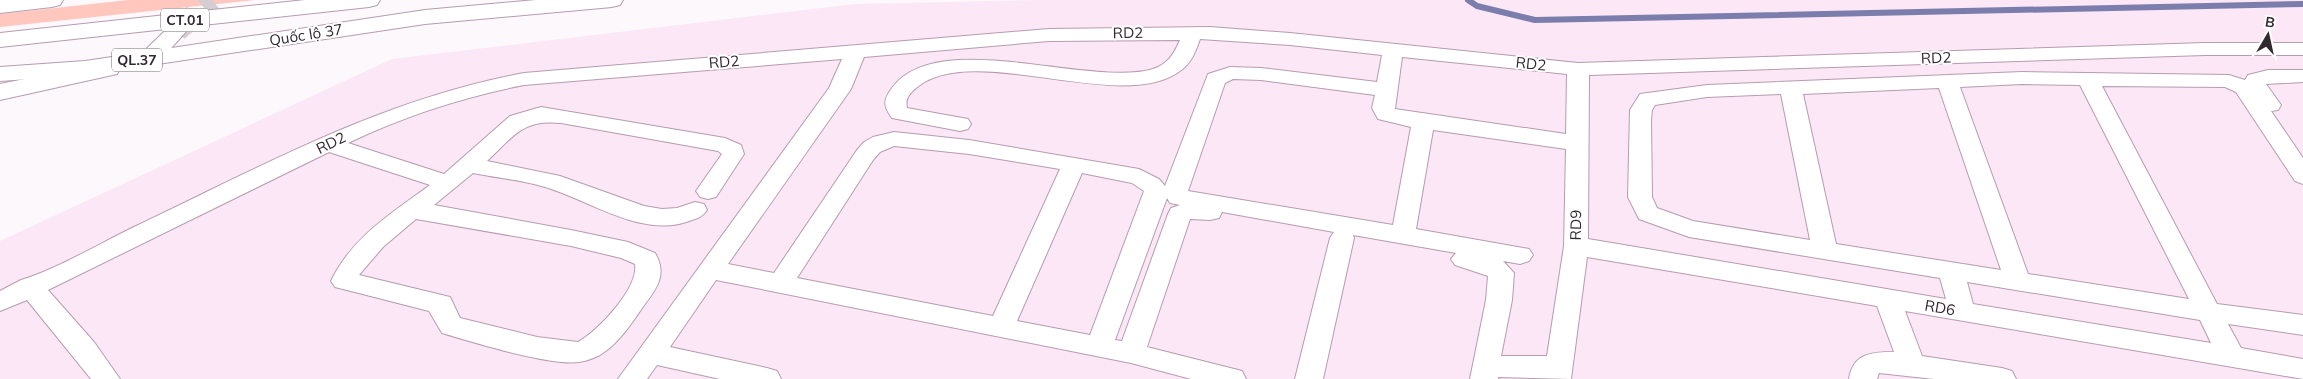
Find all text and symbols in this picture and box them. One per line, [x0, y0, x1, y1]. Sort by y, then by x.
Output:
road number: CT.01 [161, 8, 209, 32]
north arrow [2243, 10, 2293, 60]
text: B [2264, 13, 2277, 32]
street label: Quốc lộ 37 [268, 19, 344, 50]
street label: RD2 [1113, 23, 1143, 42]
street label: RD2 [1920, 47, 1952, 68]
road number: QL.37 [112, 48, 162, 72]
street label: RD2 [708, 51, 740, 72]
street label: RD2 [1515, 52, 1547, 75]
street label: RD2 [313, 127, 349, 158]
street label: RD9 [1566, 210, 1585, 240]
street label: RD6 [1923, 295, 1957, 320]

